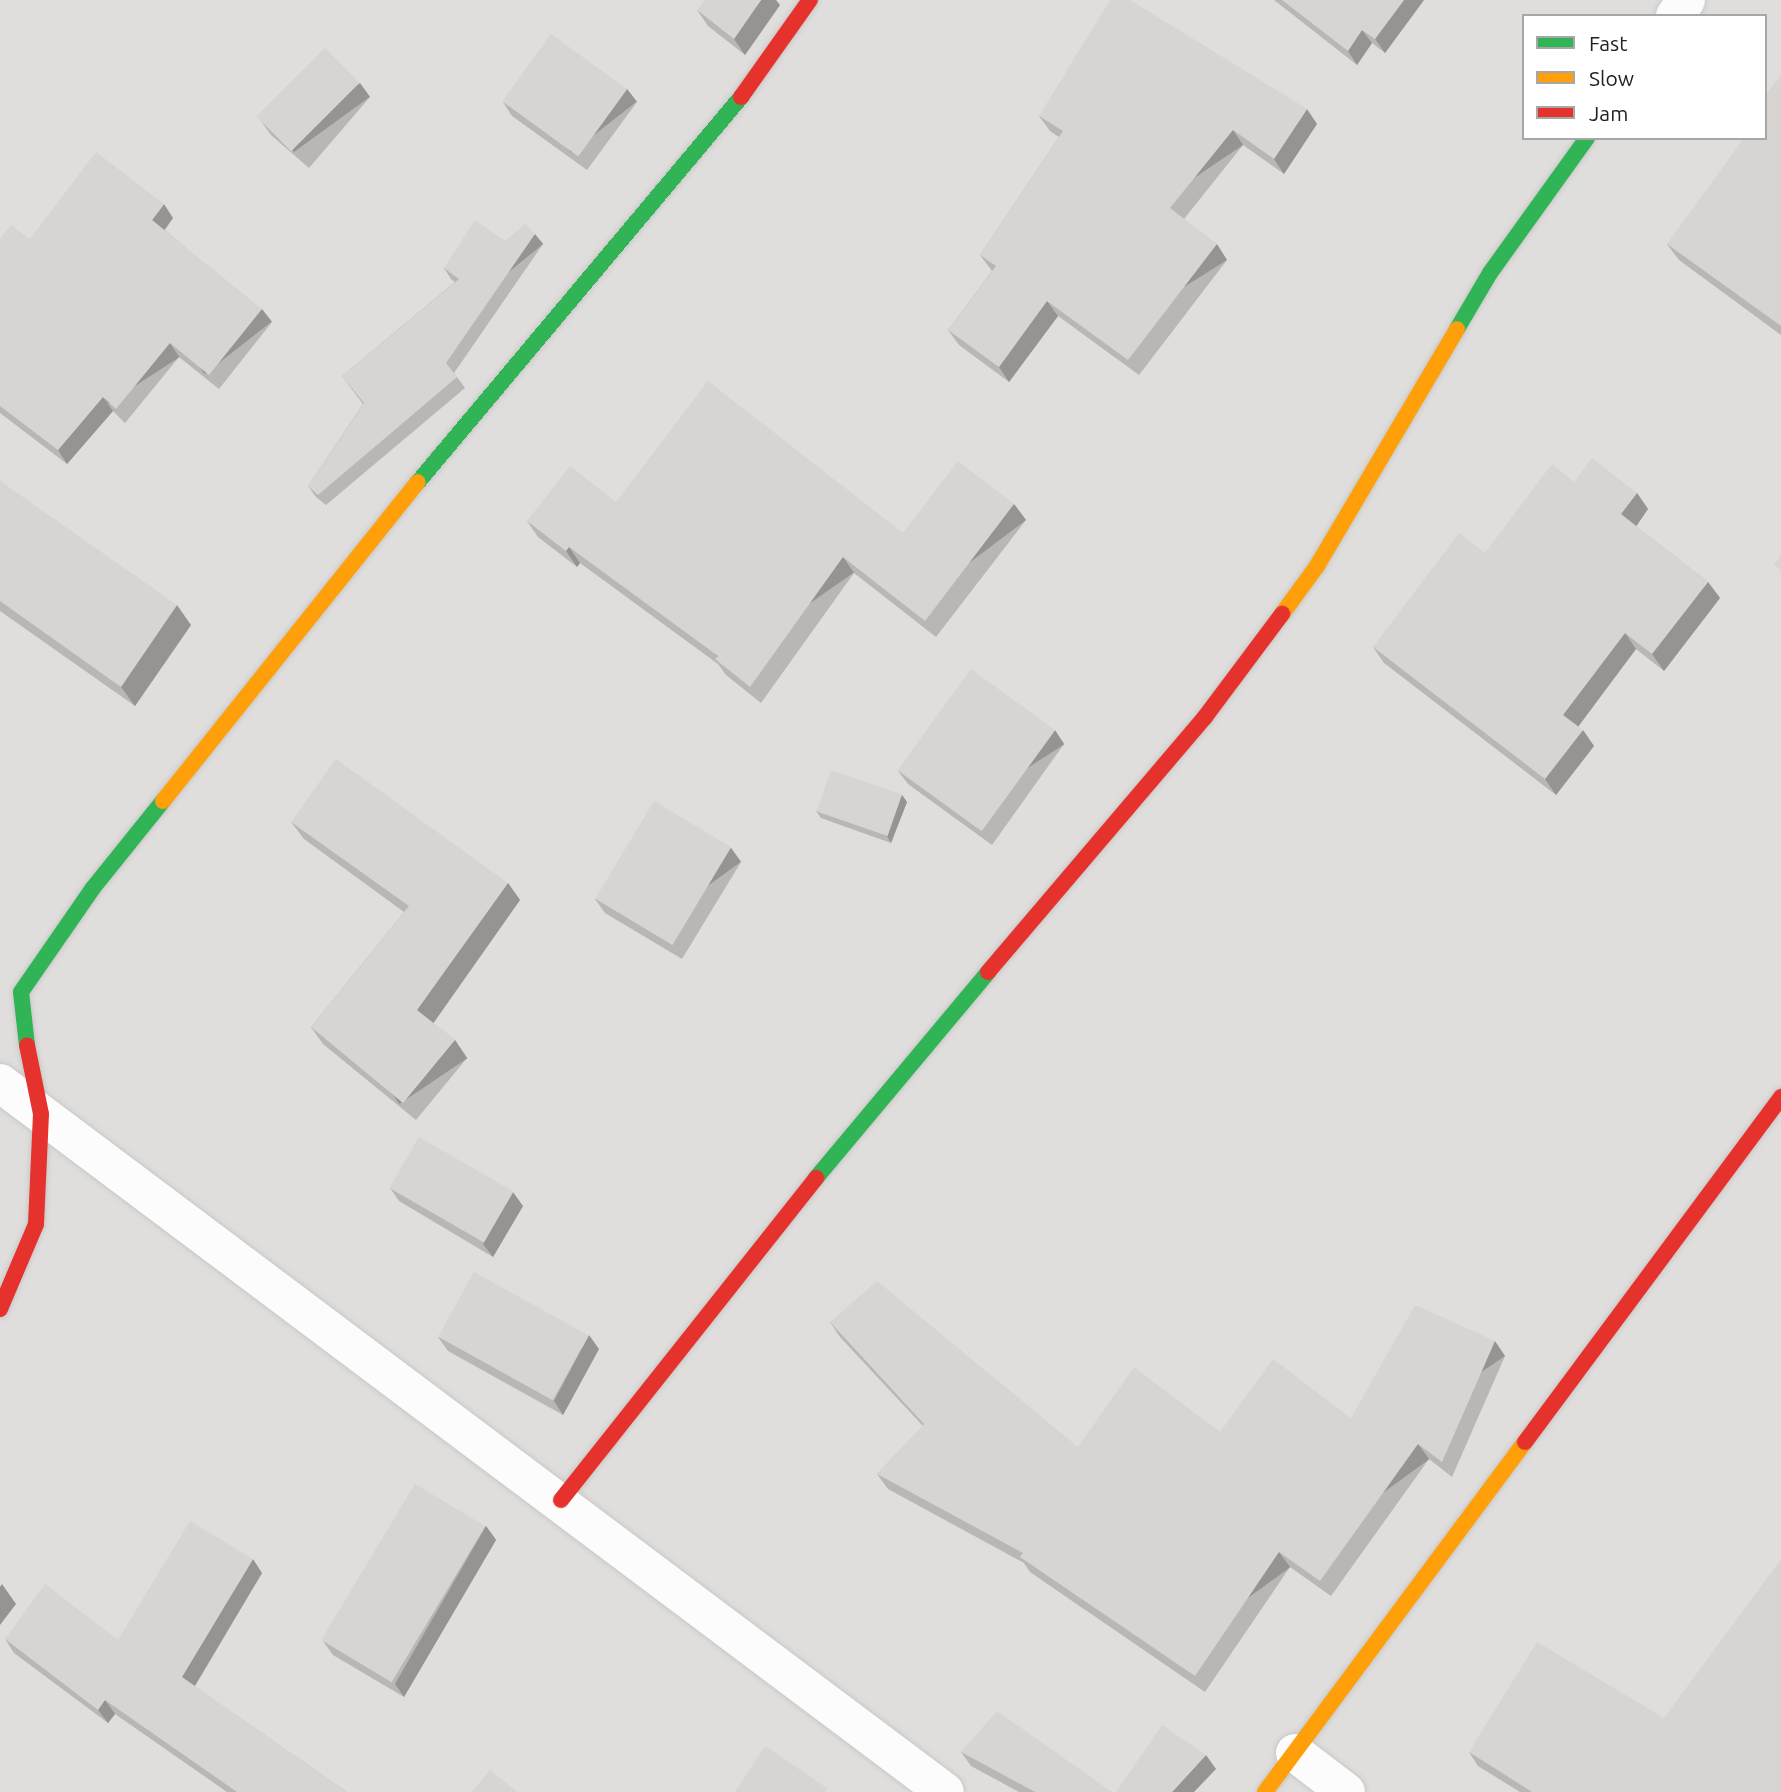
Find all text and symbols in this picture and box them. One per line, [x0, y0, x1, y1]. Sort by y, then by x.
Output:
legend [1522, 14, 1767, 140]
text: Fast [1589, 31, 1627, 55]
text: Slow [1589, 66, 1634, 90]
text: Jam [1589, 101, 1628, 125]

